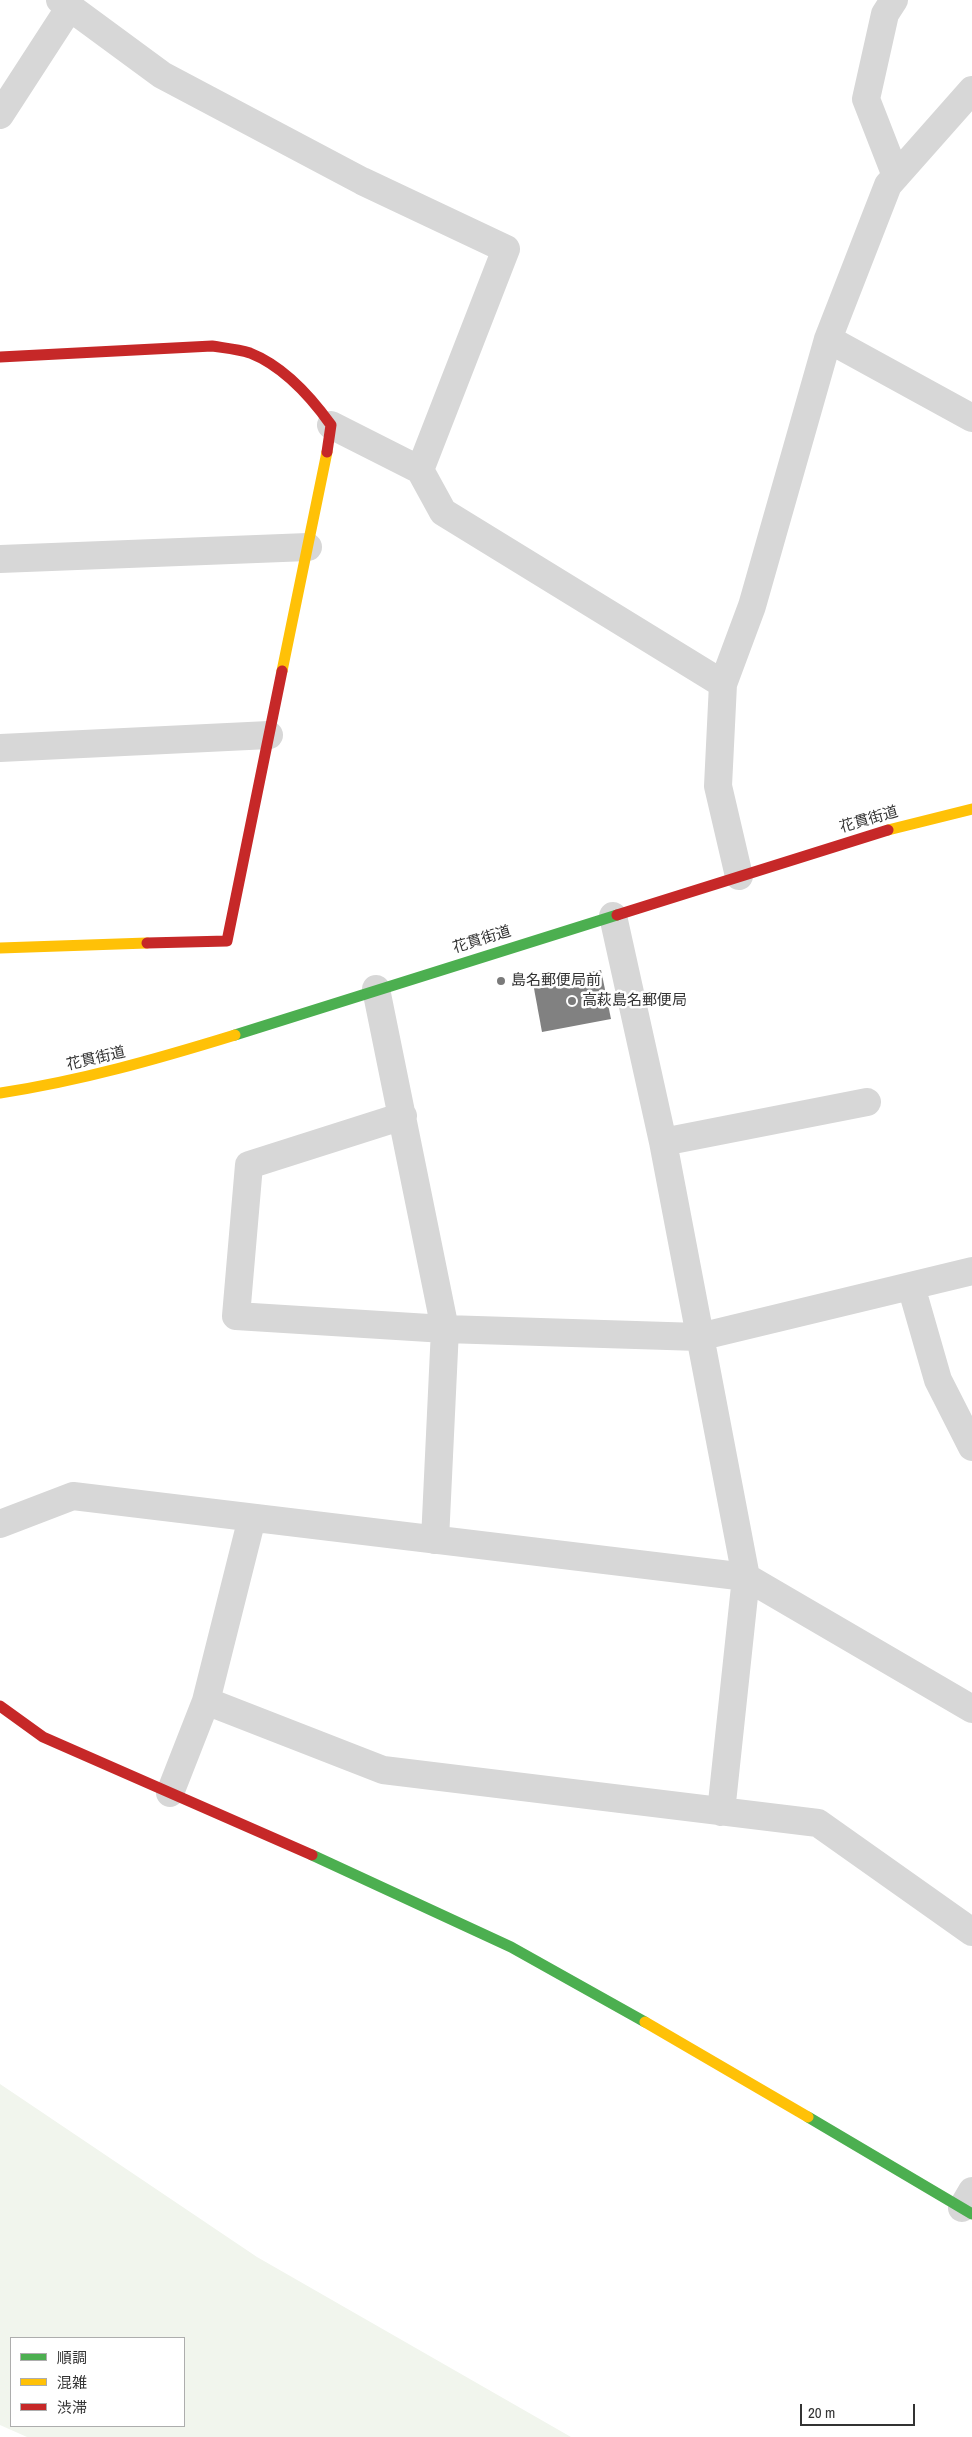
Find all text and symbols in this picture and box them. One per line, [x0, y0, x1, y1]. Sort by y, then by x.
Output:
street label: 花貫街道 [838, 803, 900, 837]
street label: 花貫街道 [451, 923, 513, 957]
place label: 島名郵便局前 [511, 972, 601, 990]
marker: 島名郵便局前 [495, 975, 507, 987]
place label: 高萩島名郵便局 [582, 992, 687, 1010]
marker: 高萩島名郵便局 [566, 995, 578, 1007]
street label: 花貫街道 [65, 1043, 127, 1075]
legend [10, 2337, 185, 2427]
text: 順調 [57, 2347, 87, 2368]
text: 混雑 [57, 2372, 87, 2393]
scale bar [802, 2394, 917, 2426]
text: 渋滞 [57, 2397, 87, 2418]
text: 20 m [808, 2402, 835, 2423]

